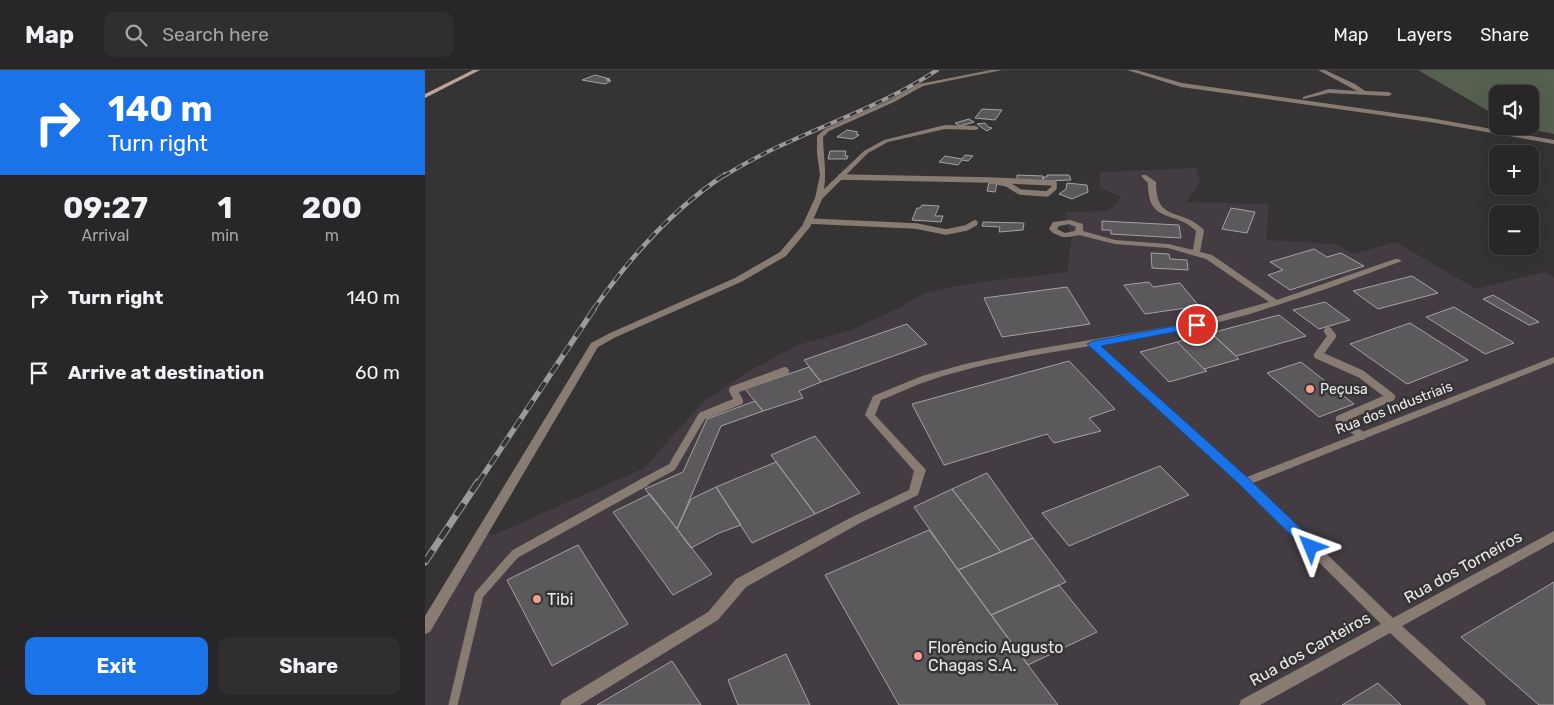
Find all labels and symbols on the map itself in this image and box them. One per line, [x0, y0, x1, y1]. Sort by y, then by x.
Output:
pin [1176, 304, 1218, 346]
street label: Rua dos Industriais [1333, 378, 1455, 438]
place label: Peçusa [1320, 381, 1368, 398]
marker: Peçusa [1304, 383, 1316, 395]
position arrow [1284, 520, 1336, 572]
street label: Rua dos Torneiros [1401, 527, 1525, 607]
place label: Tibi [547, 590, 573, 609]
marker: Tibi [531, 593, 543, 605]
street label: Rua dos Canteiros [1246, 608, 1374, 690]
place label: Florêncio Augusto Chagas S.A. [928, 638, 1063, 675]
marker: Florêncio Augusto Chagas S.A. [912, 650, 924, 662]

